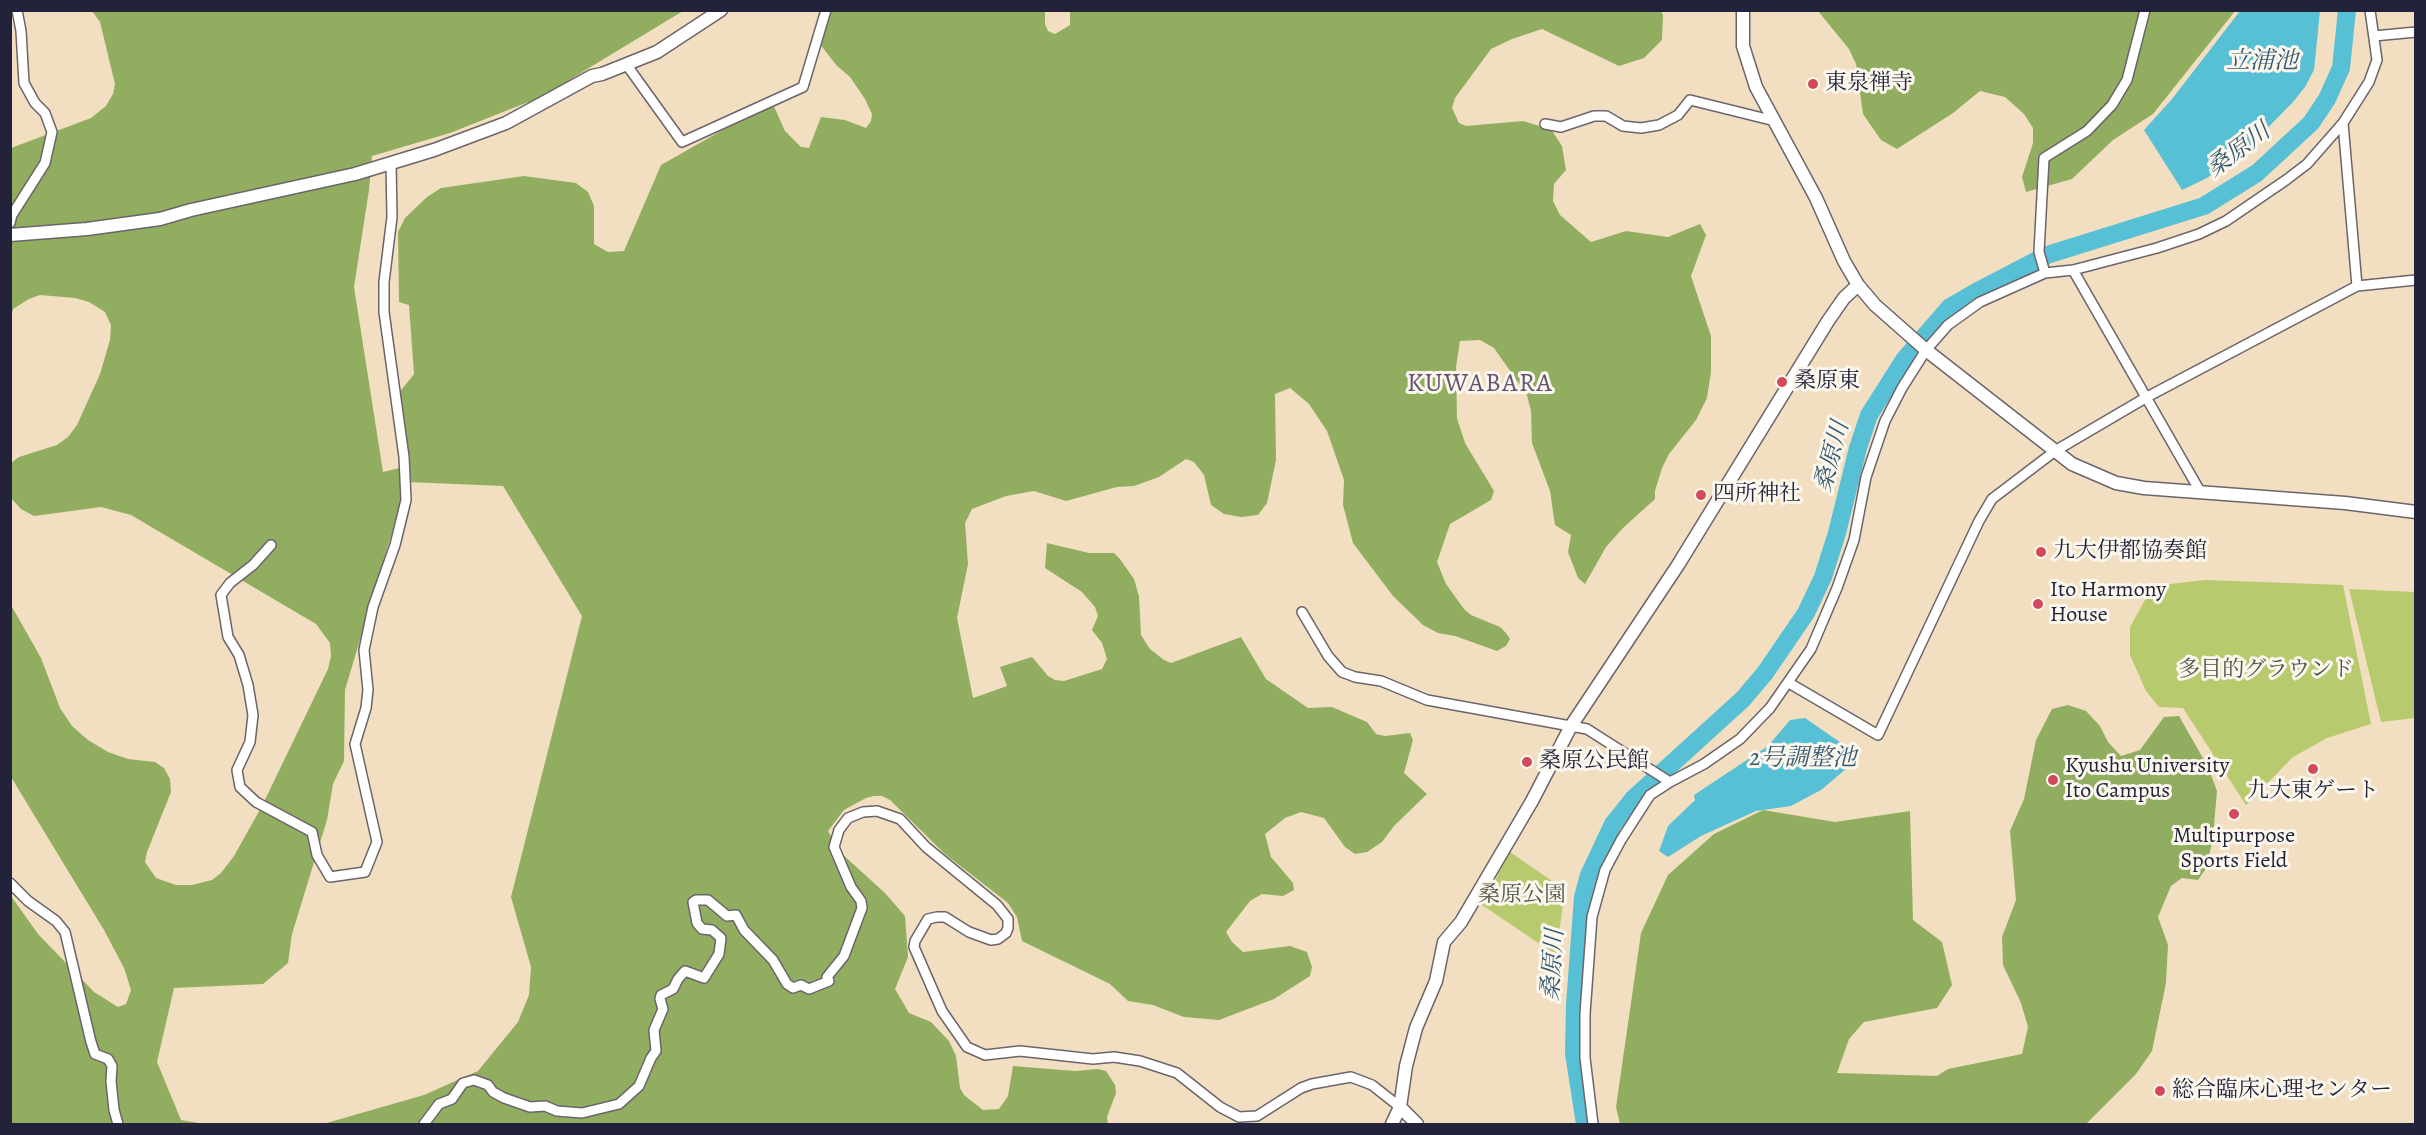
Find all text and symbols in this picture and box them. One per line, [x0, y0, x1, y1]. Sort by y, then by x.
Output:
water label: 立浦池 [2226, 48, 2298, 76]
place label: 東泉禅寺 [1825, 71, 1913, 97]
marker: 東泉禅寺 [1806, 77, 1820, 91]
water label: 桑原川 [2202, 118, 2276, 184]
district label: KUWABARA [1407, 369, 1553, 401]
place label: 桑原東 [1794, 369, 1860, 395]
marker: 桑原東 [1775, 375, 1789, 389]
water label: 桑原川 [1810, 418, 1856, 496]
place label: 四所神社 [1713, 482, 1801, 508]
marker: 四所神社 [1694, 488, 1708, 502]
place label: 九大伊都協奏館 [2053, 539, 2207, 565]
marker: 九大伊都協奏館 [2034, 545, 2048, 559]
place label: Ito Harmony House [2050, 578, 2166, 630]
marker: Ito Harmony House [2031, 597, 2045, 611]
park label: 多目的グラウンド [2178, 658, 2354, 684]
water label: 2号調整池 [1750, 745, 1856, 773]
place label: 桑原公民館 [1539, 749, 1649, 775]
place label: Kyushu University Ito Campus [2065, 754, 2229, 806]
marker: 桑原公民館 [1520, 755, 1534, 769]
marker: 九大東ゲート [2306, 762, 2320, 776]
marker: Kyushu University Ito Campus [2046, 773, 2060, 787]
place label: 九大東ゲート [2247, 779, 2379, 805]
marker: Multipurpose Sports Field [2227, 807, 2241, 821]
place label: Multipurpose Sports Field [2173, 824, 2295, 876]
park label: 桑原公園 [1478, 883, 1566, 909]
water label: 桑原川 [1537, 928, 1571, 1002]
place label: 総合臨床心理センター [2172, 1078, 2392, 1104]
marker: 総合臨床心理センター [2153, 1084, 2167, 1098]

